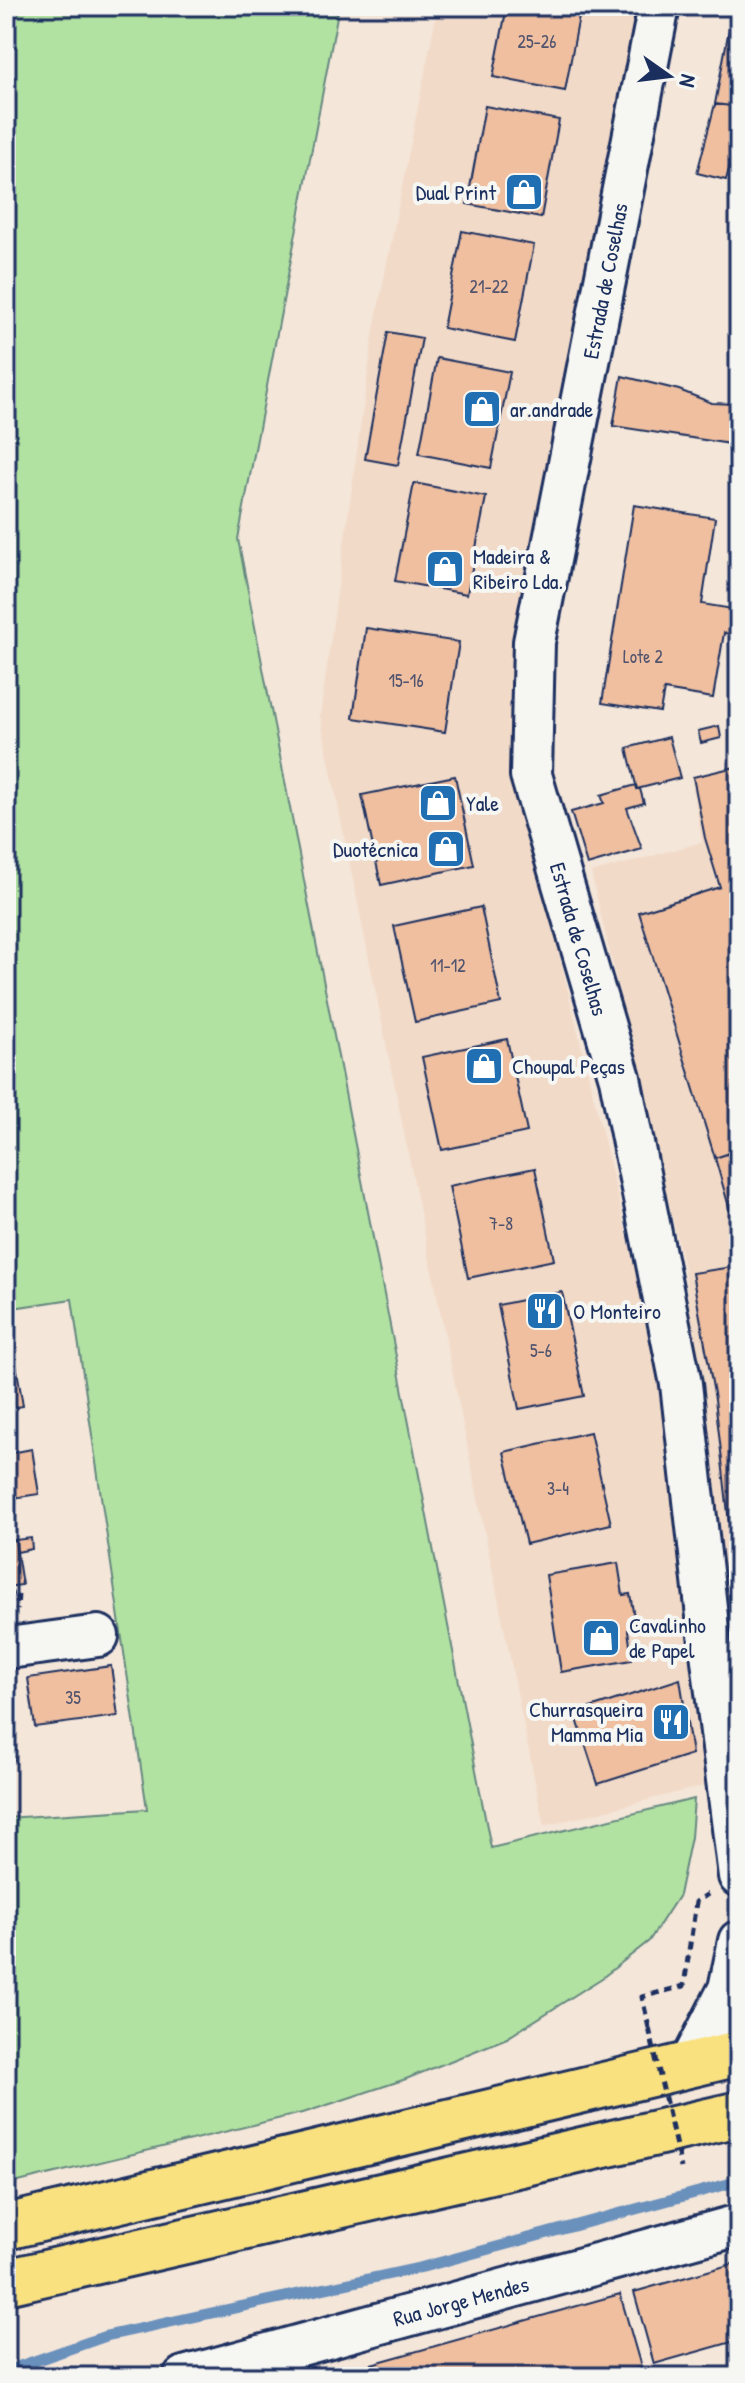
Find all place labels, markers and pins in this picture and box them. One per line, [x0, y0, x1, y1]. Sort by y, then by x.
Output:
shop icon: Dual Print [503, 171, 545, 213]
place label: Dual Print [416, 177, 496, 207]
shop icon: ar.andrade [461, 388, 503, 430]
place label: ar.andrade [510, 394, 594, 424]
place label: Madeira & Ribeiro Lda. [473, 541, 563, 596]
shop icon: Madeira & Ribeiro Lda. [424, 548, 466, 590]
shop icon: Yale [417, 782, 459, 824]
place label: Yale [466, 788, 499, 818]
shop icon: Duotécnica [425, 828, 467, 870]
place label: Duotécnica [333, 834, 418, 864]
shop icon: Choupal Peças [463, 1045, 505, 1087]
place label: Choupal Peças [512, 1051, 625, 1081]
restaurant icon: O Monteiro [524, 1290, 566, 1332]
place label: O Monteiro [573, 1296, 661, 1326]
place label: Cavalinho de Papel [629, 1610, 706, 1665]
shop icon: Cavalinho de Papel [580, 1617, 622, 1659]
place label: Churrasqueira Mamma Mia [529, 1694, 643, 1749]
restaurant icon: Churrasqueira Mamma Mia [650, 1701, 692, 1743]

